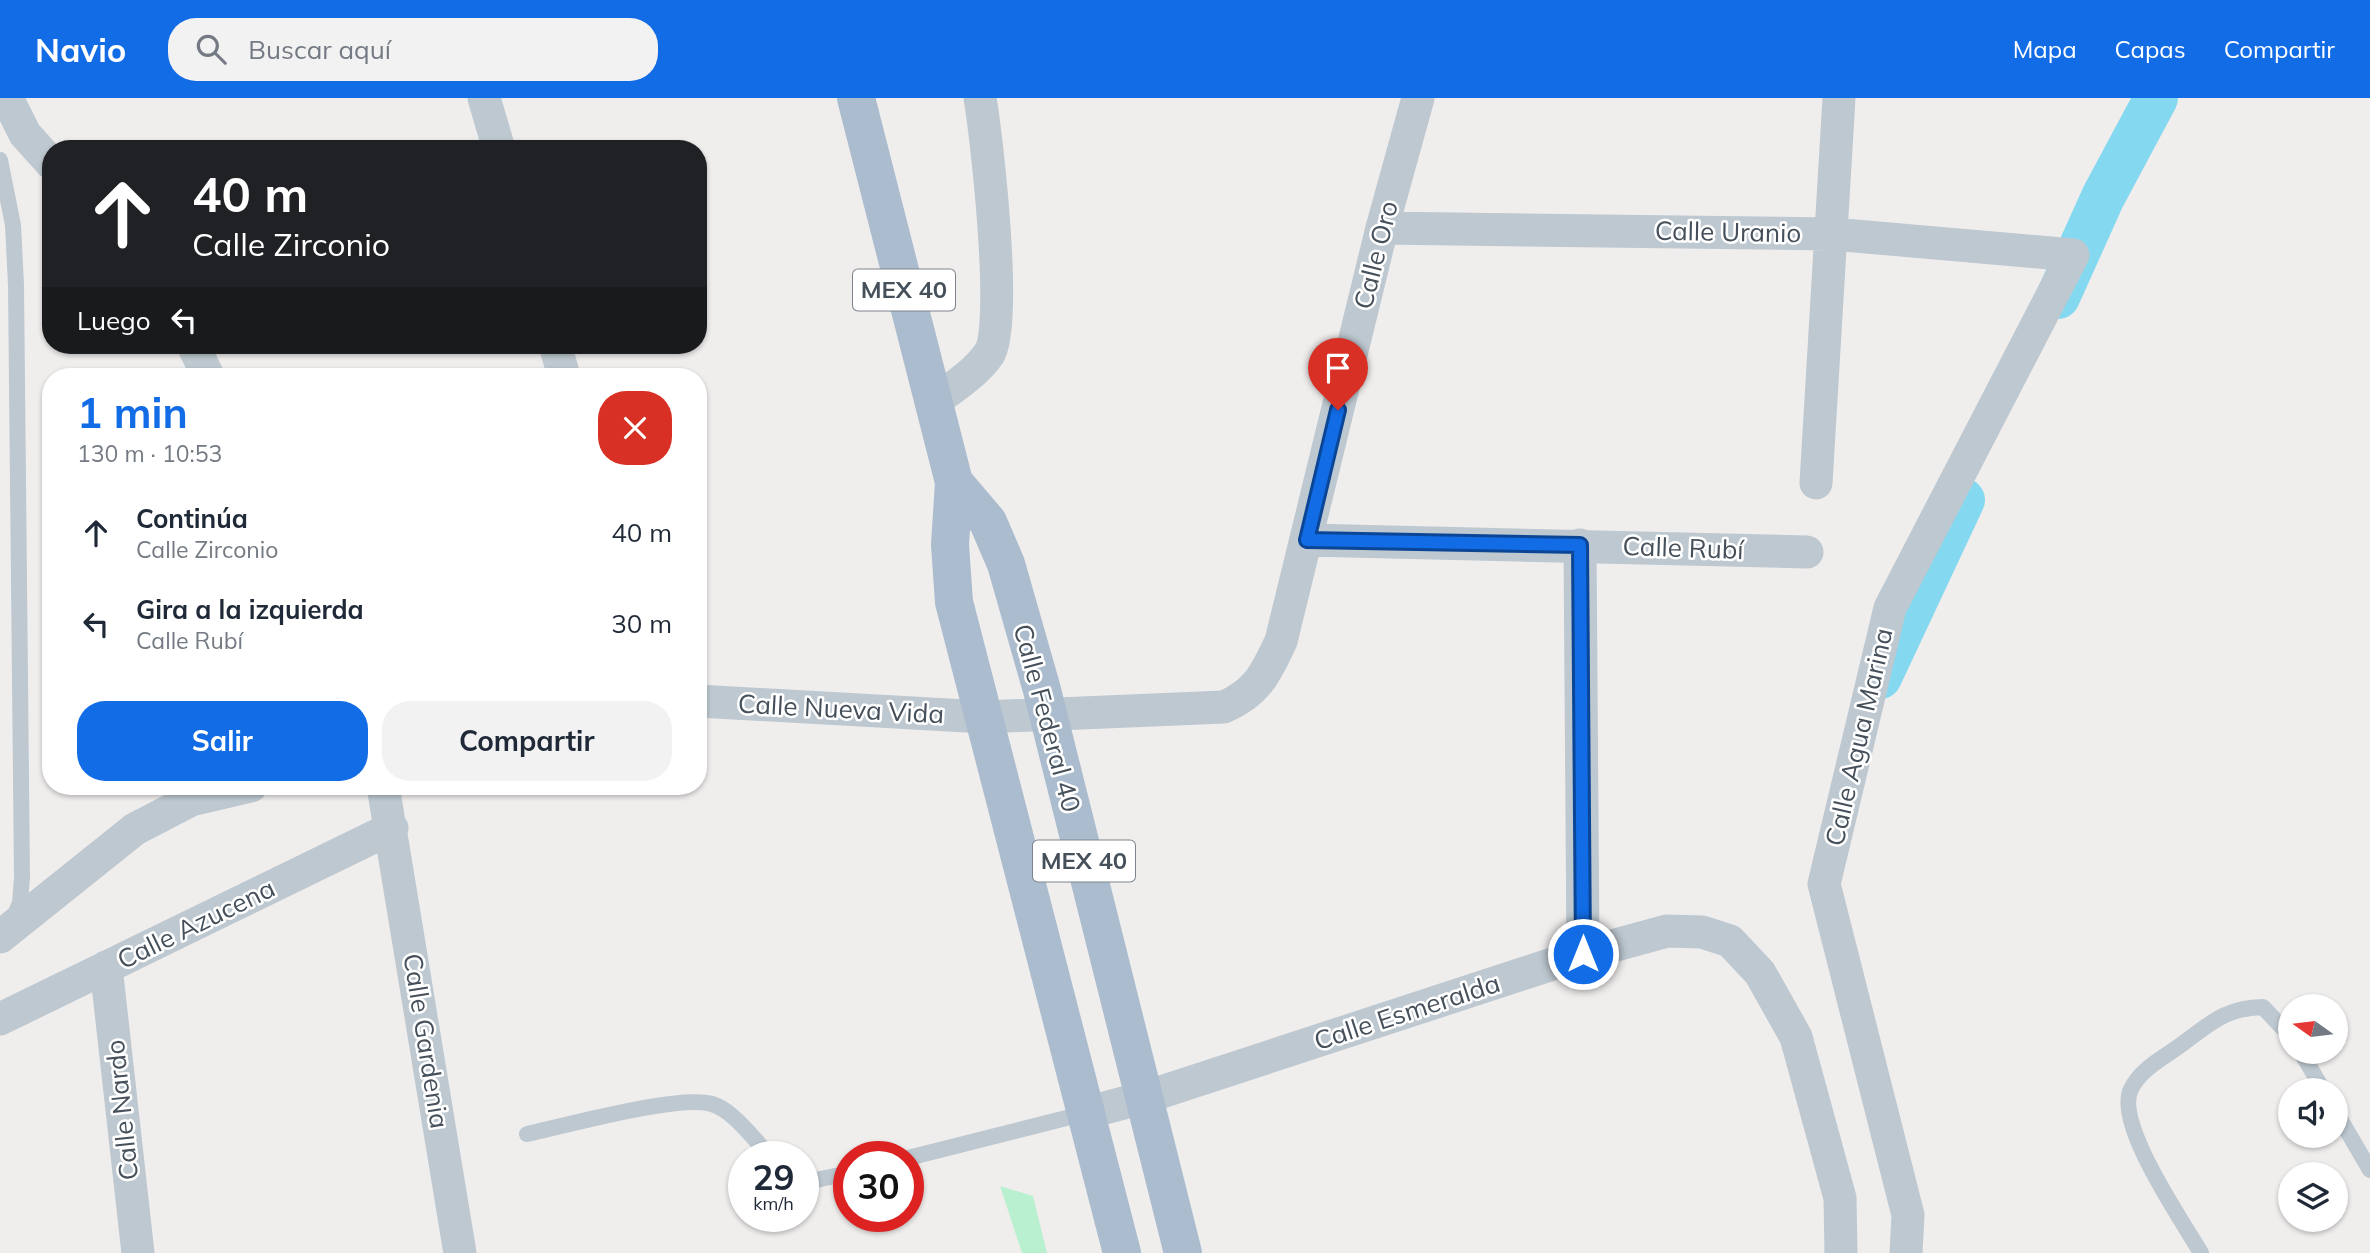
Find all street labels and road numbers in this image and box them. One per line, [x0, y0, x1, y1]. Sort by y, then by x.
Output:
street label: Calle Oro [1346, 197, 1405, 312]
street label: Calle Uranio [1655, 214, 1801, 249]
road number: MEX 40 [853, 270, 955, 310]
street label: Calle Rubí [1622, 529, 1746, 566]
street label: Calle Federal 40 [1007, 620, 1088, 816]
street label: Calle Agua Marina [1817, 625, 1900, 849]
street label: Calle Nueva Vida [737, 687, 945, 730]
road number: MEX 40 [1033, 840, 1135, 882]
street label: Calle Azucena [111, 871, 280, 976]
street label: Calle Gardenia [396, 951, 457, 1131]
street label: Calle Esmeralda [1310, 966, 1504, 1057]
street label: Calle Nardo [98, 1038, 145, 1182]

